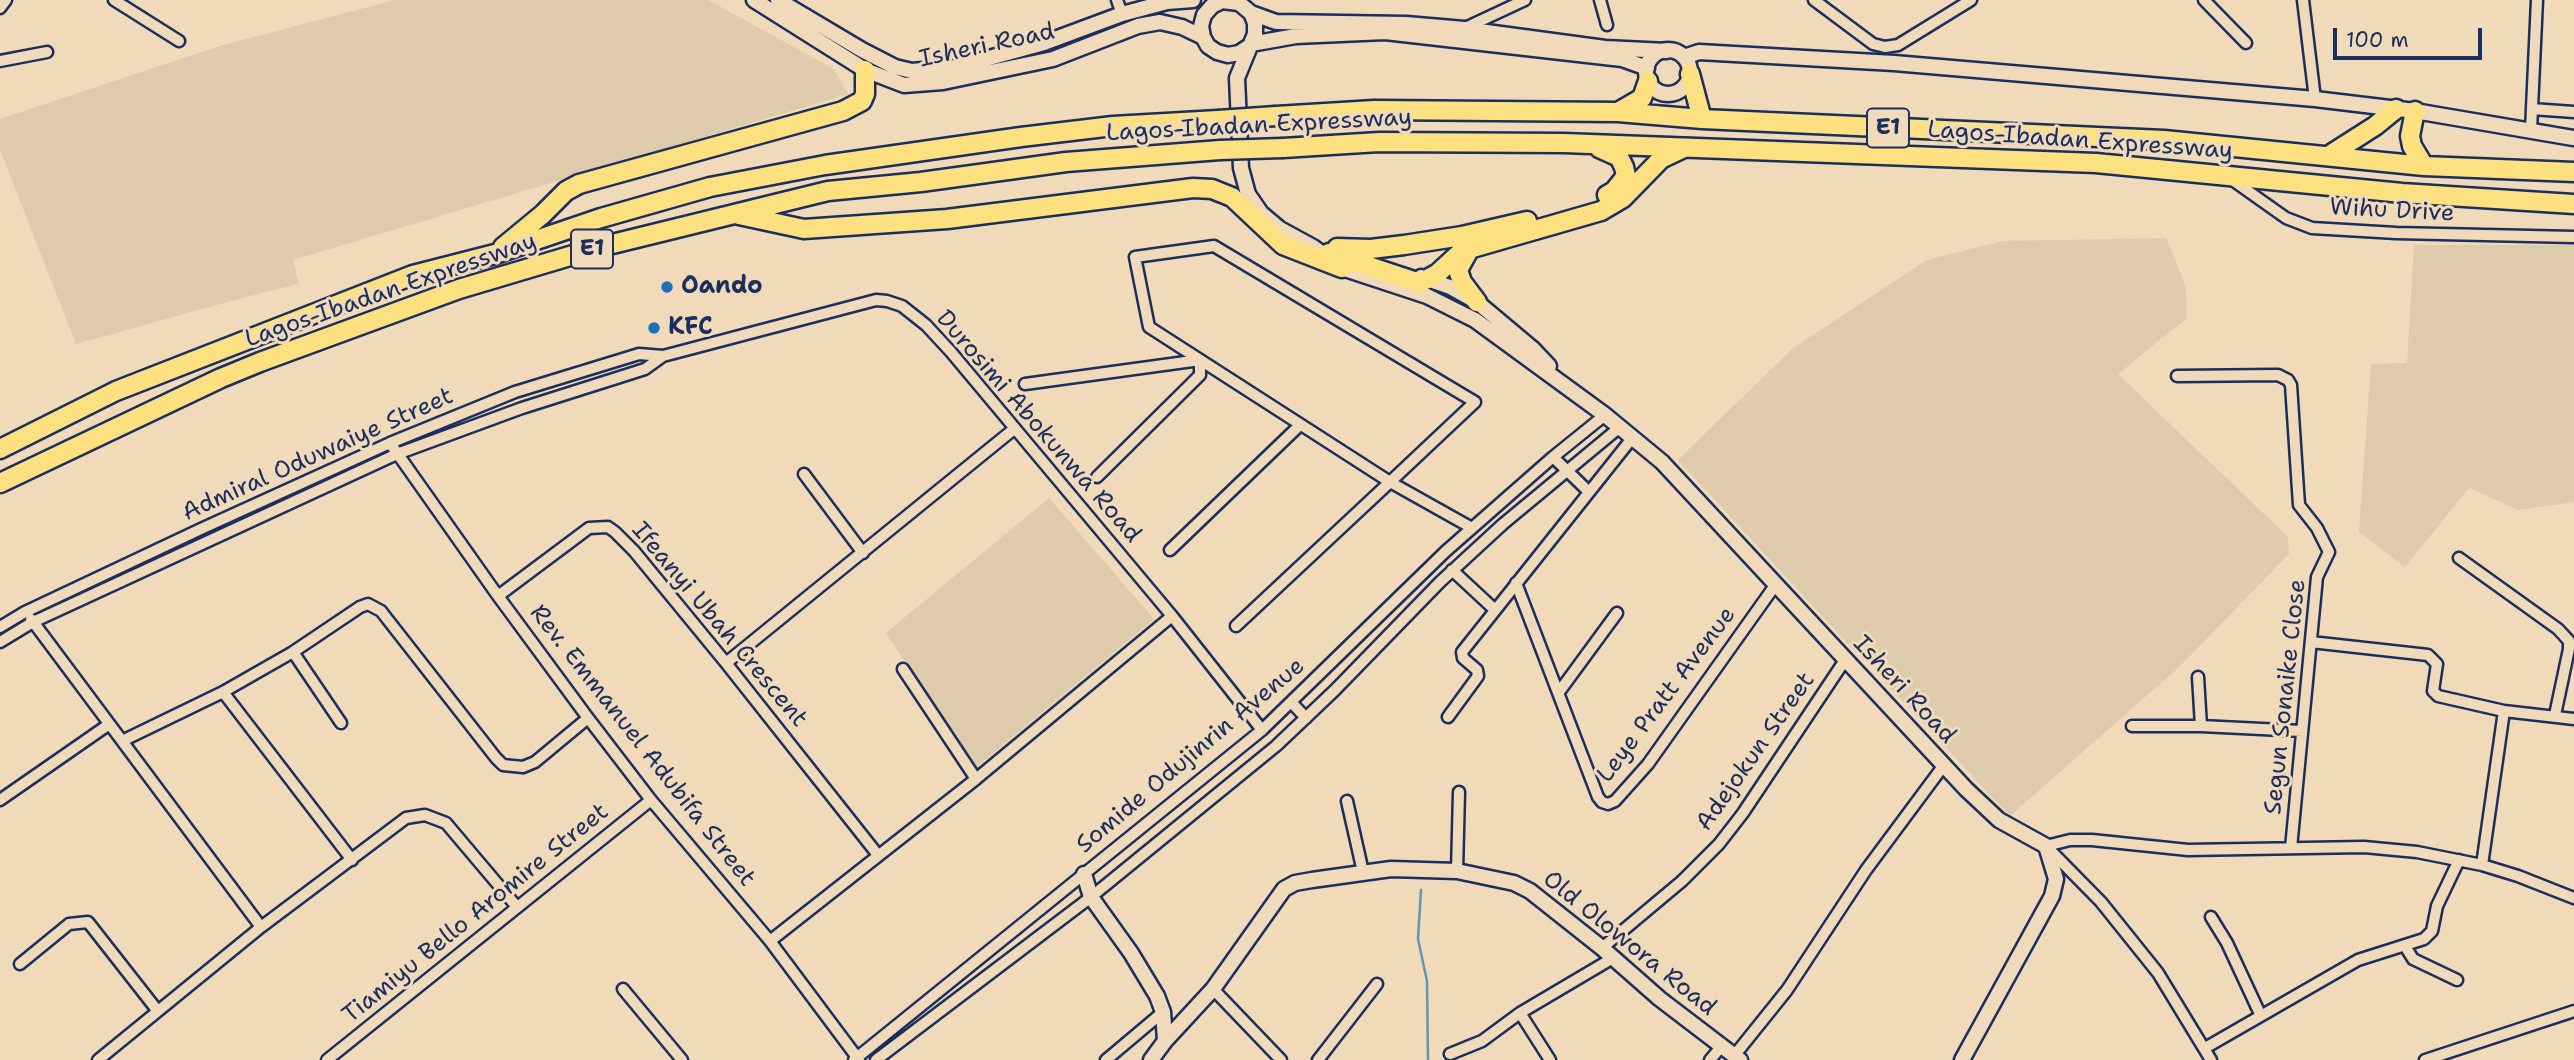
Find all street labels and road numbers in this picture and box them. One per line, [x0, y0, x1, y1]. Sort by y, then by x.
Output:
street label: Isheri Road [917, 18, 1057, 74]
street label: Lagos-Ibadan Expressway [1105, 104, 1413, 148]
road number: E1 [1867, 108, 1909, 148]
street label: Lagos-Ibadan Expressway [1926, 116, 2234, 166]
street label: Wihu Drive [2329, 193, 2455, 229]
street label: Lagos-Ibadan Expressway [242, 228, 540, 354]
road number: E1 [571, 230, 613, 268]
street label: Durosimi Abokunwa Road [929, 305, 1147, 549]
street label: Admiral Oduwaiye Street [178, 382, 458, 528]
street label: Ifeanyi Ubah Crescent [625, 517, 813, 733]
street label: Segun Sonaike Close [2259, 578, 2313, 816]
street label: Rev. Emmanuel Adubifa Street [523, 599, 761, 893]
street label: Leye Pratt Avenue [1592, 601, 1742, 789]
street label: Isheri Road [1846, 630, 1962, 750]
street label: Somide Odujinrin Avenue [1071, 652, 1311, 860]
street label: Adejokun Street [1691, 667, 1821, 837]
street label: Tiamiyu Bello Aromire Street [337, 798, 615, 1030]
street label: Old Olowora Road [1537, 865, 1721, 1023]

